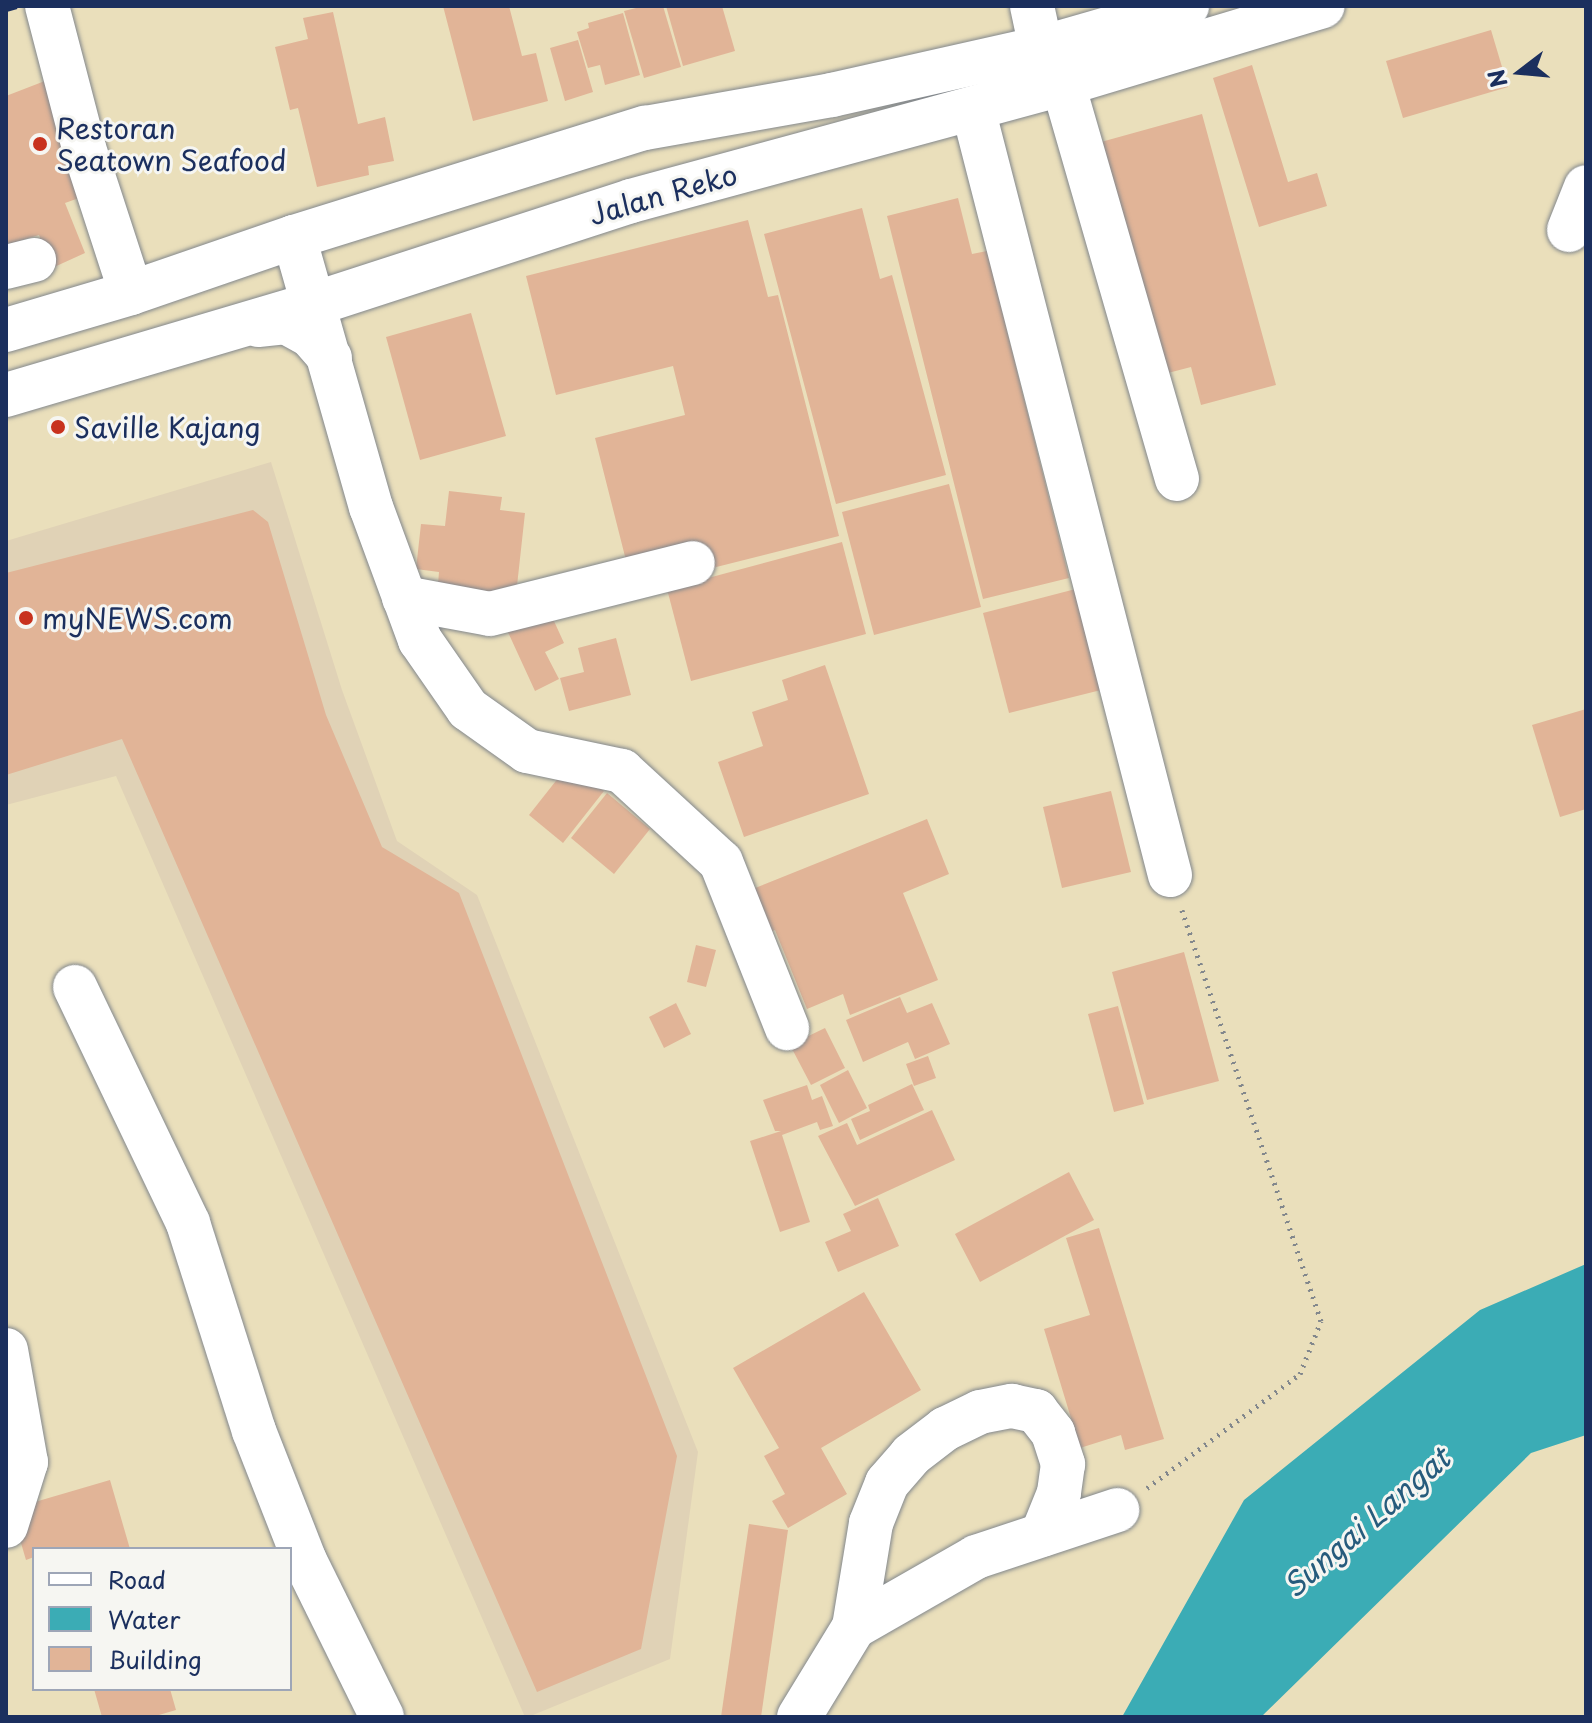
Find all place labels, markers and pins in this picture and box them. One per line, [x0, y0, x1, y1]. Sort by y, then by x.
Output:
place label: Restoran Seatown Seafood [56, 111, 286, 177]
marker: Restoran Seatown Seafood [31, 135, 49, 153]
place label: Saville Kajang [74, 410, 262, 444]
marker: Saville Kajang [49, 418, 67, 436]
place label: myNEWS.com [42, 601, 233, 635]
marker: myNEWS.com [17, 609, 35, 627]

